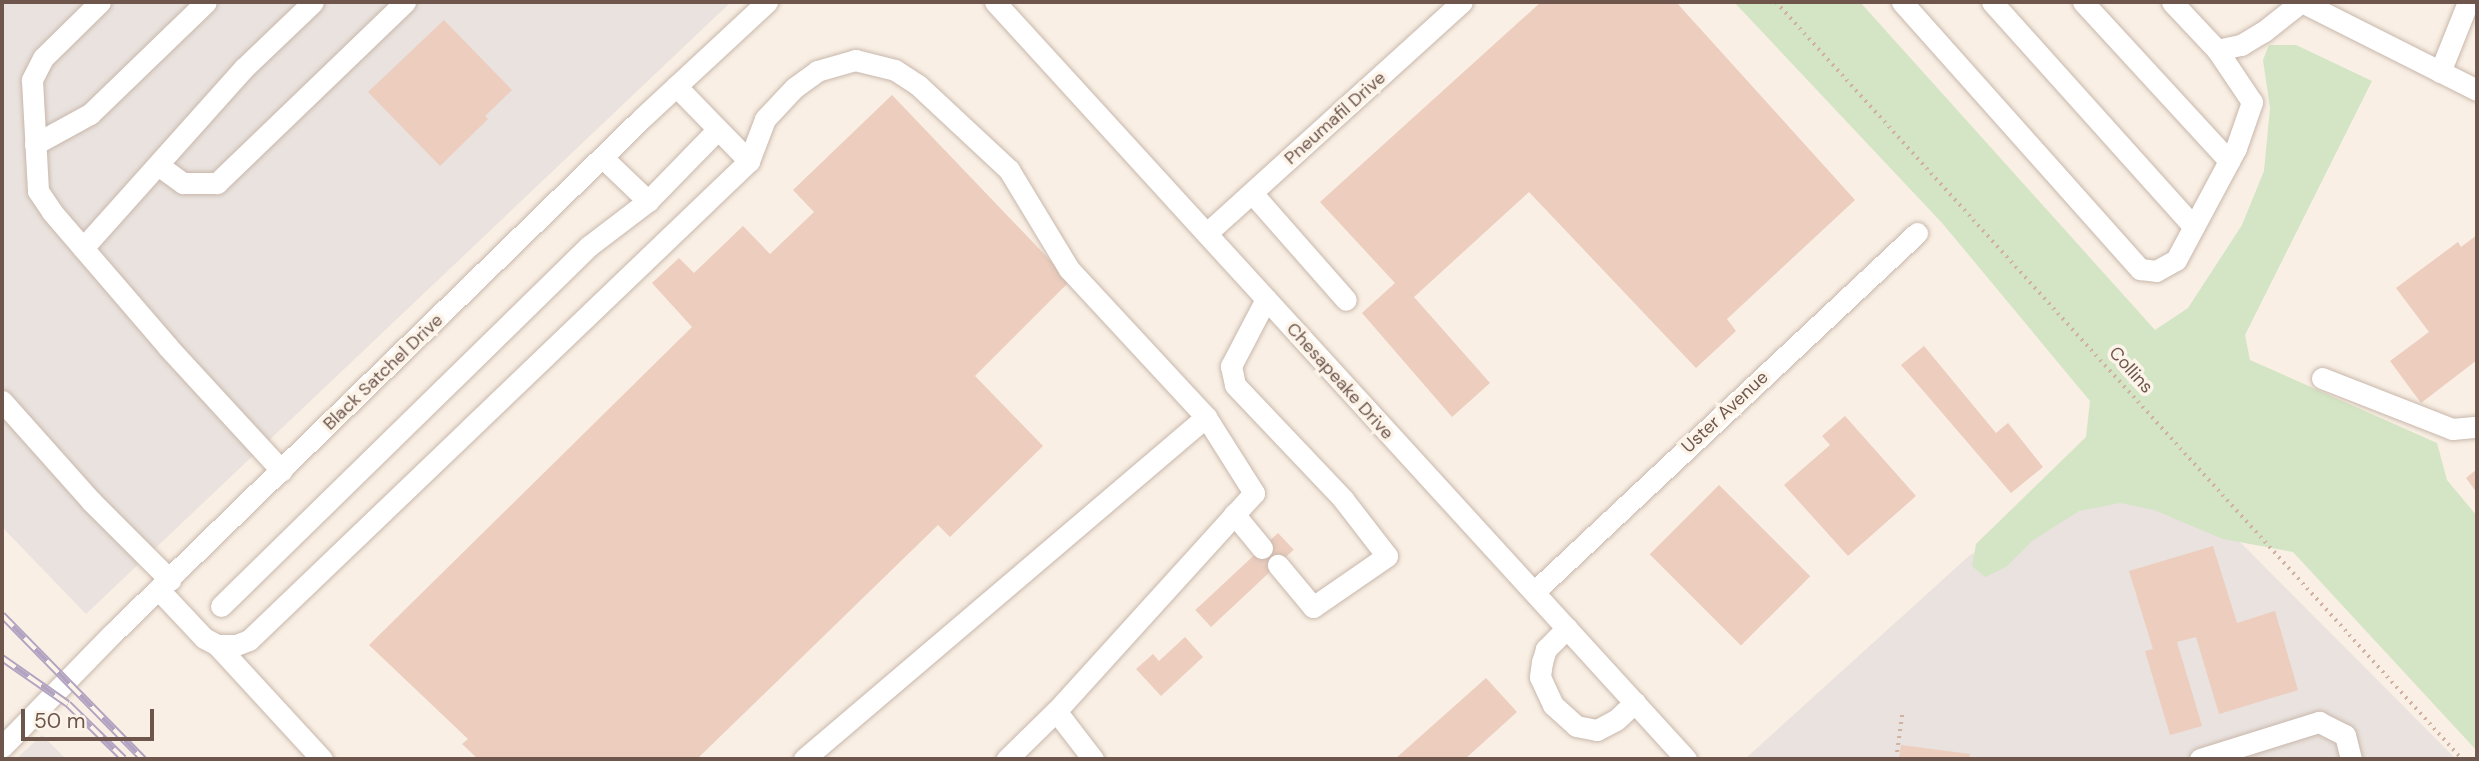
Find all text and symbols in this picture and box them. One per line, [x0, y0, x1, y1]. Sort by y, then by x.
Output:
street label: Pneumafil Drive [1280, 67, 1390, 169]
street label: Black Satchel Drive [319, 309, 447, 435]
street label: Chesapeake Drive [1282, 318, 1398, 444]
street label: Collins [2104, 342, 2158, 398]
street label: Uster Avenue [1677, 367, 1773, 457]
scale bar [24, 694, 158, 738]
text: 50 m [34, 707, 85, 735]

